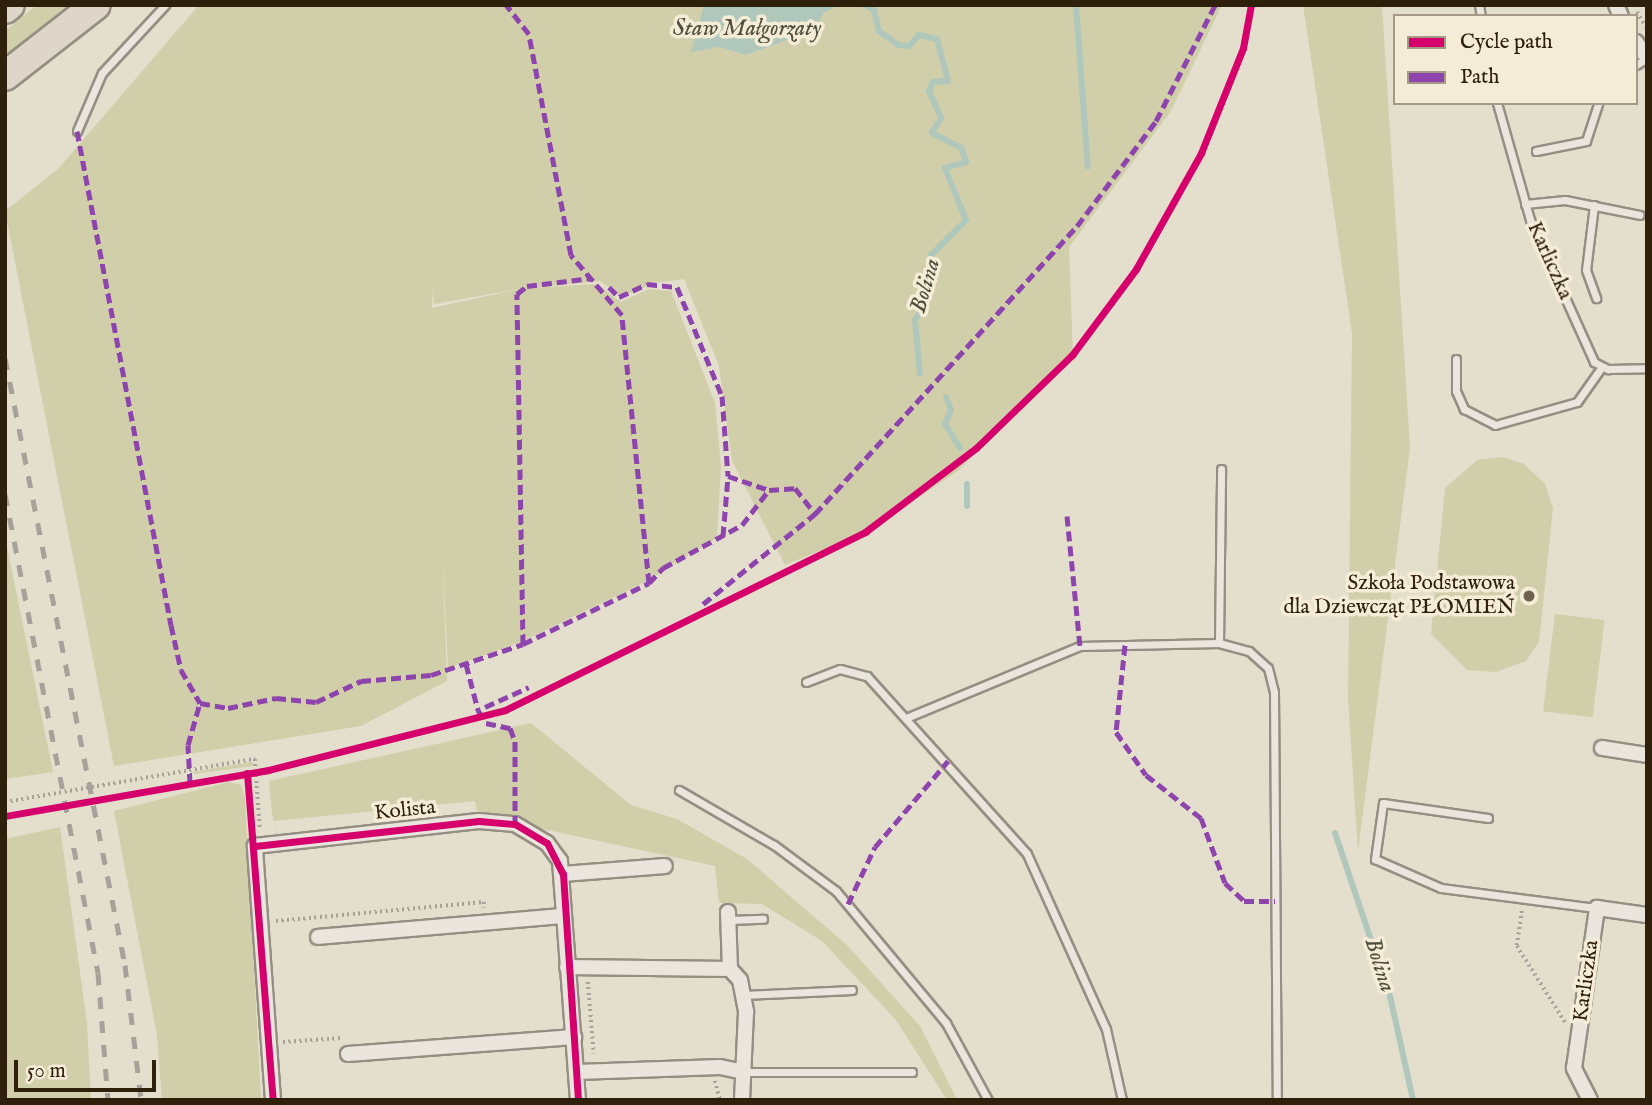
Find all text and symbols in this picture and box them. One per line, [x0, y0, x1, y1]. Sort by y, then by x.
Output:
legend [1393, 14, 1638, 105]
water label: Staw Małgorzaty [673, 15, 821, 43]
text: Cycle path [1460, 29, 1553, 56]
text: Path [1460, 64, 1499, 91]
street label: Karliczka [1521, 218, 1577, 304]
water label: Bolina [905, 255, 947, 317]
place label: Szkoła Podstawowa dla Dziewcząt PŁOMIEŃ [1284, 571, 1515, 621]
marker: Szkoła Podstawowa dla Dziewcząt PŁOMIEŃ [1521, 588, 1537, 604]
street label: Kolista [373, 795, 437, 827]
water label: Bolina [1357, 934, 1401, 996]
street label: Karliczka [1569, 938, 1605, 1024]
scale bar [18, 1046, 159, 1090]
text: 50 m [27, 1058, 66, 1085]

